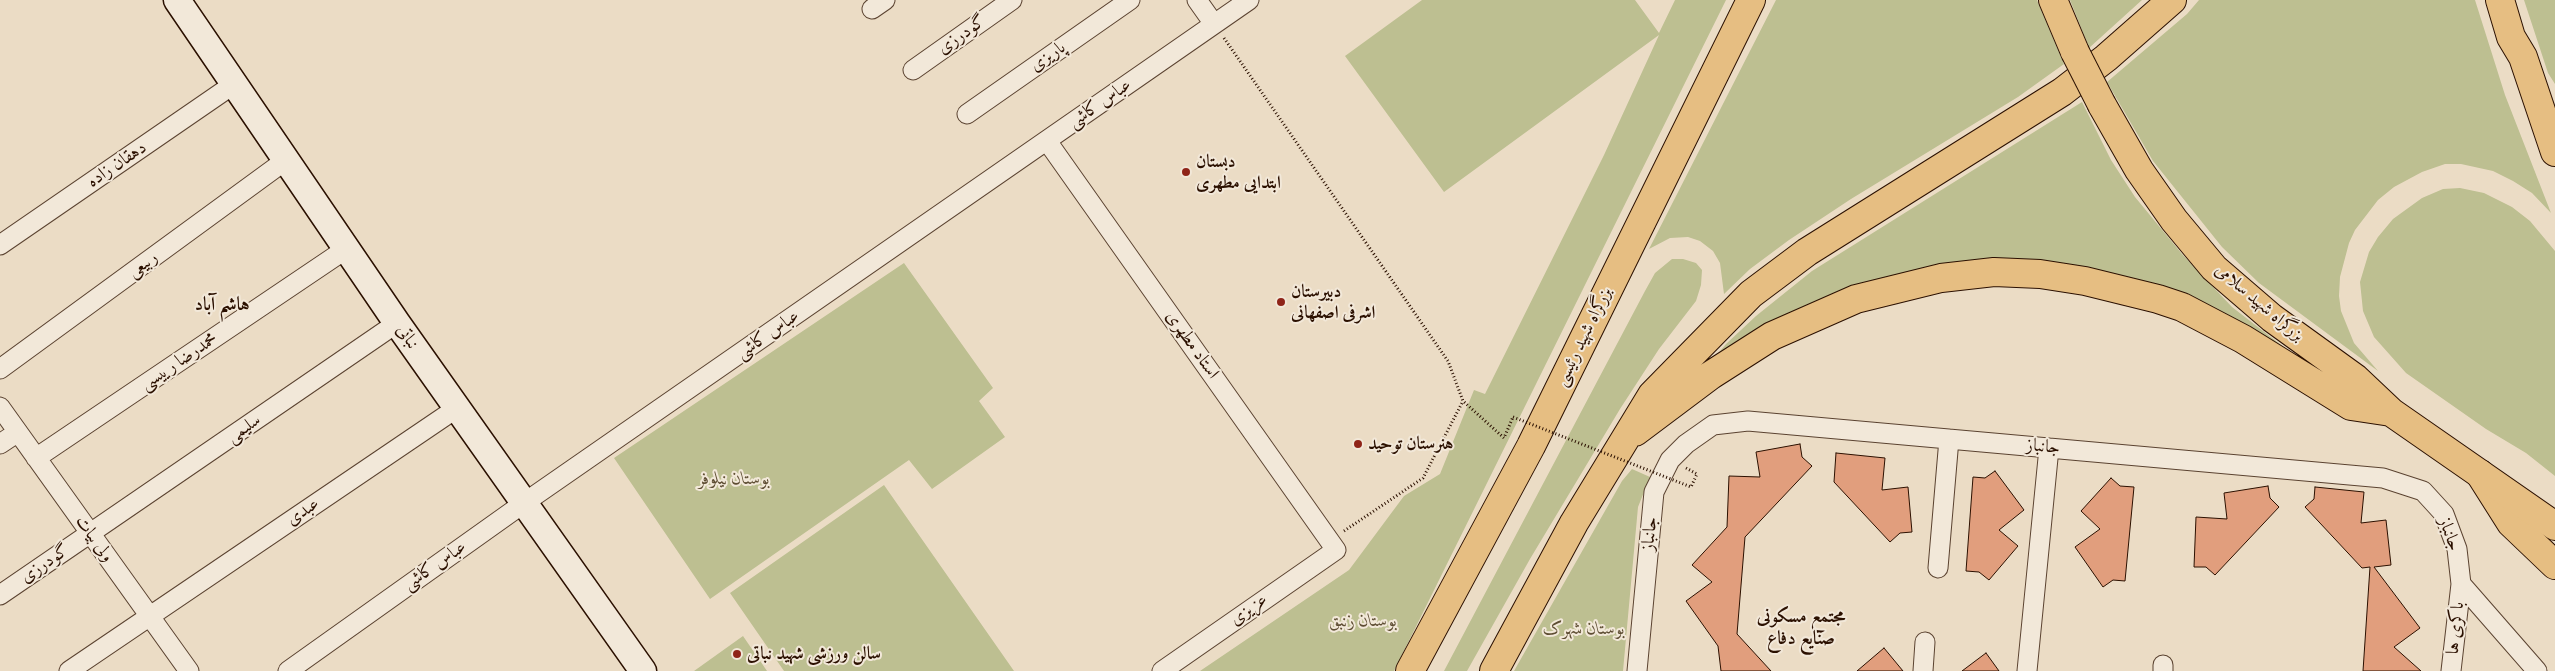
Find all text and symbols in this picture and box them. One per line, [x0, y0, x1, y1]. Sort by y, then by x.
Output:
street label: گودرزی [934, 11, 990, 59]
street label: پاریزی [1026, 37, 1070, 77]
street label: عباس کاشی [1064, 74, 1136, 134]
street label: دهقان زاده [83, 137, 151, 193]
place label: دبستان ابتدایی مطهری [1196, 151, 1281, 193]
marker: دبستان ابتدایی مطهری [1180, 166, 1192, 178]
street label: ربیعی [124, 247, 162, 283]
street label: بزرگراه شهید سلامی [2210, 259, 2308, 347]
place label: دبیرستان اشرفی اصفهانی [1291, 281, 1375, 324]
street label: بزرگراه شهید رئیسی [1551, 284, 1617, 390]
district label: هاشم آباد [194, 294, 250, 316]
marker: دبیرستان اشرفی اصفهانی [1275, 296, 1287, 308]
street label: عباس کاشی [732, 305, 804, 365]
street label: استاد مطهری [1161, 307, 1223, 383]
street label: نباتی [391, 320, 423, 354]
street label: محمدرضا رییسی [136, 328, 222, 396]
street label: سلیمی [223, 410, 265, 448]
place label: هنرستان توحید [1368, 433, 1453, 455]
street label: جانباز [2025, 435, 2061, 459]
marker: هنرستان توحید [1352, 438, 1364, 450]
park label: بوستان نیلوفر [698, 468, 770, 490]
street label: عبدی [282, 493, 324, 531]
street label: ولی بیات [70, 511, 118, 567]
street label: جانباز [2433, 514, 2465, 554]
street label: جانباز [1637, 516, 1663, 552]
street label: عباس کاشی [399, 536, 471, 596]
street label: گودرزی [16, 540, 74, 588]
street label: عزیزی [1226, 589, 1272, 631]
street label: باکری ها [2443, 601, 2469, 655]
district label: مجتمع مسکونی صنایع دفاع [1757, 606, 1845, 650]
park label: بوستان زنبق [1329, 610, 1397, 632]
park label: بوستان شهرک [1543, 618, 1625, 640]
place label: سالن ورزشی شهید نباتی [747, 643, 881, 665]
marker: سالن ورزشی شهید نباتی [731, 648, 743, 660]

